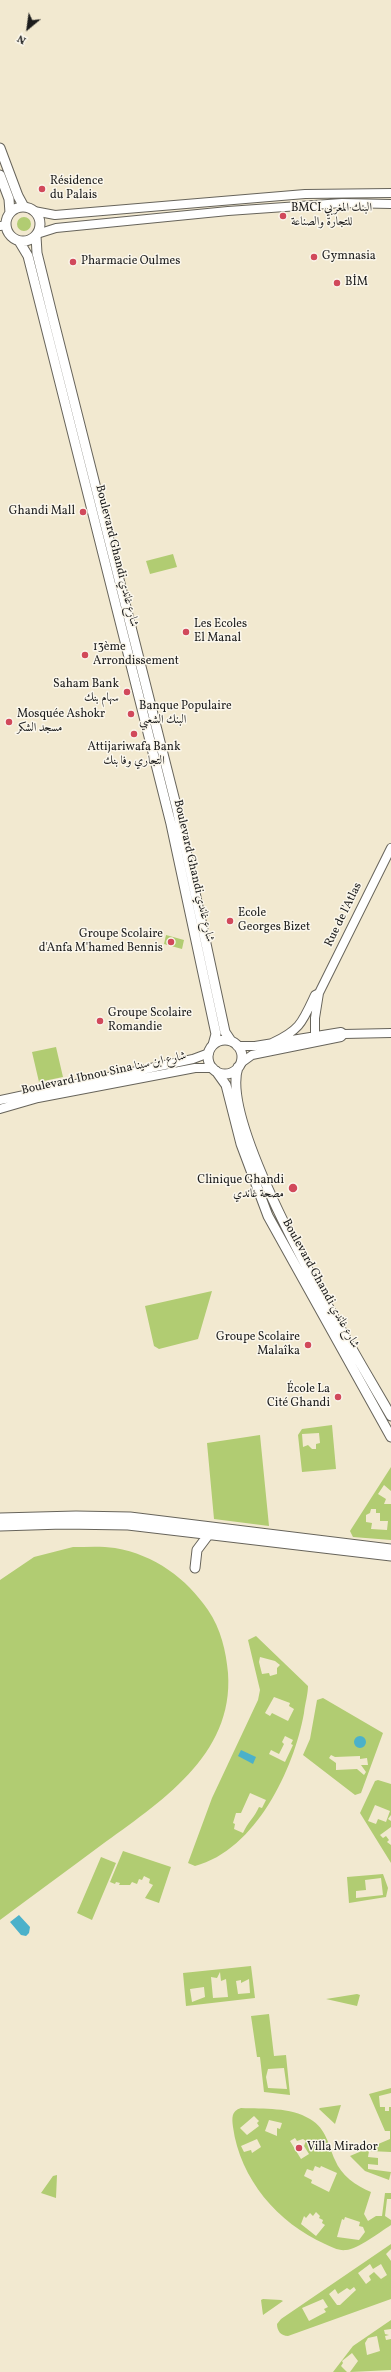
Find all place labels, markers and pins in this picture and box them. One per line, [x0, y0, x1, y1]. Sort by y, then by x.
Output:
place label: Résidence du Palais [50, 175, 103, 203]
marker: Résidence du Palais [37, 184, 47, 194]
place label: BMCI البنك المغربي للتجارة والصناعة [291, 202, 372, 230]
marker: BMCI البنك المغربي للتجارة والصناعة [278, 211, 288, 221]
place label: Gymnasia [322, 250, 376, 264]
marker: Gymnasia [309, 252, 319, 262]
place label: Pharmacie Oulmes [81, 255, 180, 269]
marker: Pharmacie Oulmes [68, 257, 78, 267]
place label: BİM [345, 276, 368, 290]
marker: BİM [332, 278, 342, 288]
place label: Ghandi Mall [9, 505, 75, 519]
marker: Ghandi Mall [78, 507, 88, 517]
place label: Les Ecoles El Manal [194, 618, 247, 646]
marker: Les Ecoles El Manal [181, 627, 191, 637]
place label: 13ème Arrondissement [93, 641, 179, 669]
marker: 13ème Arrondissement [80, 650, 90, 660]
place label: Saham Bank سهام بنك [53, 678, 119, 706]
marker: Saham Bank سهام بنك [122, 687, 132, 697]
place label: Banque Populaire البنك الشعبي [139, 700, 232, 728]
place label: Mosquée Ashokr مسجد الشكر [17, 708, 105, 736]
marker: Banque Populaire البنك الشعبي [126, 709, 136, 719]
marker: Mosquée Ashokr مسجد الشكر [4, 717, 14, 727]
marker: Attijariwafa Bank التجاري وفا بنك [129, 729, 139, 739]
place label: Attijariwafa Bank التجاري وفا بنك [88, 741, 180, 769]
place label: Ecole Georges Bizet [238, 907, 310, 935]
marker: Ecole Georges Bizet [225, 916, 235, 926]
place label: Groupe Scolaire d'Anfa M'hamed Bennis [39, 928, 163, 956]
marker: Groupe Scolaire d'Anfa M'hamed Bennis [166, 937, 176, 947]
place label: Groupe Scolaire Romandie [108, 1007, 192, 1035]
marker: Groupe Scolaire Romandie [95, 1016, 105, 1026]
place label: Clinique Ghandi مصحة غاندي [197, 1174, 284, 1202]
marker: Clinique Ghandi مصحة غاندي [287, 1182, 299, 1194]
place label: Groupe Scolaire Malaîka [216, 1331, 300, 1359]
marker: Groupe Scolaire Malaîka [303, 1340, 313, 1350]
place label: École La Cité Ghandi [267, 1383, 330, 1411]
marker: École La Cité Ghandi [333, 1392, 343, 1402]
place label: Villa Mirador [307, 2141, 378, 2155]
marker: Villa Mirador [294, 2143, 304, 2153]

